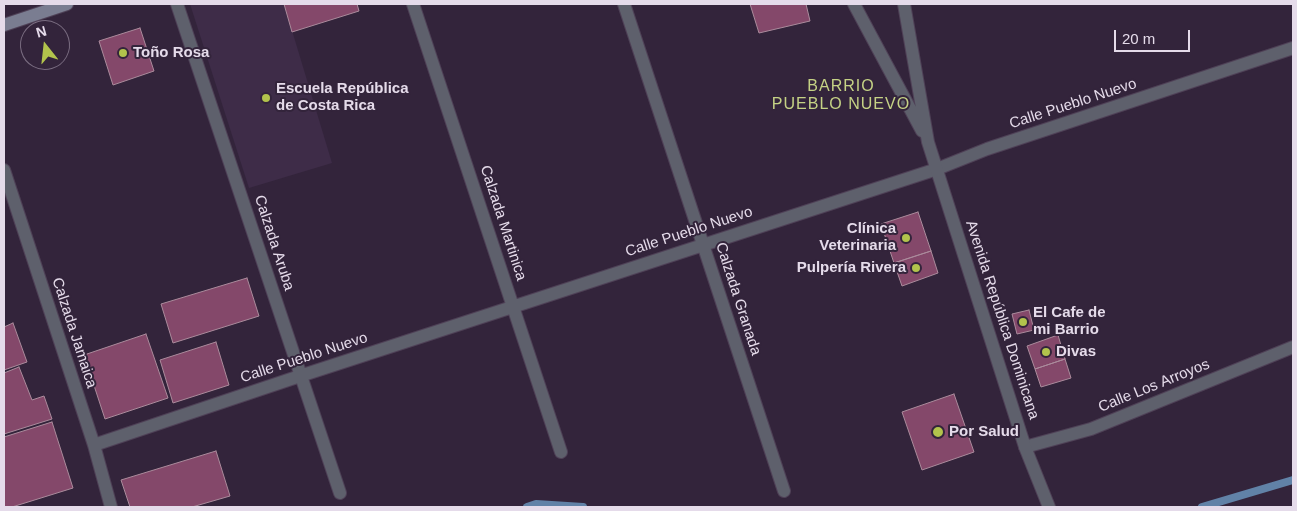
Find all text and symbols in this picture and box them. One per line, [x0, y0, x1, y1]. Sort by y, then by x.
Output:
north arrow [20, 20, 70, 70]
scale bar [1117, 20, 1193, 52]
text: N [34, 22, 48, 41]
text: 20 m [1122, 30, 1155, 47]
place label: Toño Rosa [133, 44, 209, 62]
marker: Toño Rosa [117, 47, 129, 59]
street label: Calle Pueblo Nuevo [1007, 75, 1139, 133]
district label: BARRIO PUEBLO NUEVO [770, 77, 912, 115]
place label: Escuela República de Costa Rica [276, 80, 409, 115]
marker: Escuela República de Costa Rica [260, 92, 272, 104]
street label: Calzada Martinica [476, 163, 530, 283]
street label: Calzada Aruba [250, 193, 298, 293]
street label: Calle Pueblo Nuevo [623, 203, 755, 261]
street label: Avenida República Dominicana [961, 218, 1043, 422]
place label: Clínica Veterinaria [819, 220, 896, 255]
marker: Clínica Veterinaria [900, 232, 912, 244]
street label: Calzada Granada [711, 240, 765, 358]
place label: Pulpería Rivera [797, 259, 906, 277]
marker: Pulpería Rivera [910, 262, 922, 274]
street label: Calzada Jamaica [48, 276, 100, 390]
place label: El Cafe de mi Barrio [1033, 304, 1106, 339]
marker: El Cafe de mi Barrio [1017, 316, 1029, 328]
street label: Calle Pueblo Nuevo [238, 329, 370, 387]
place label: Divas [1056, 343, 1096, 361]
marker: Divas [1040, 346, 1052, 358]
street label: Calle Los Arroyos [1096, 355, 1212, 417]
place label: Por Salud [949, 423, 1019, 441]
marker: Por Salud [931, 425, 945, 439]

